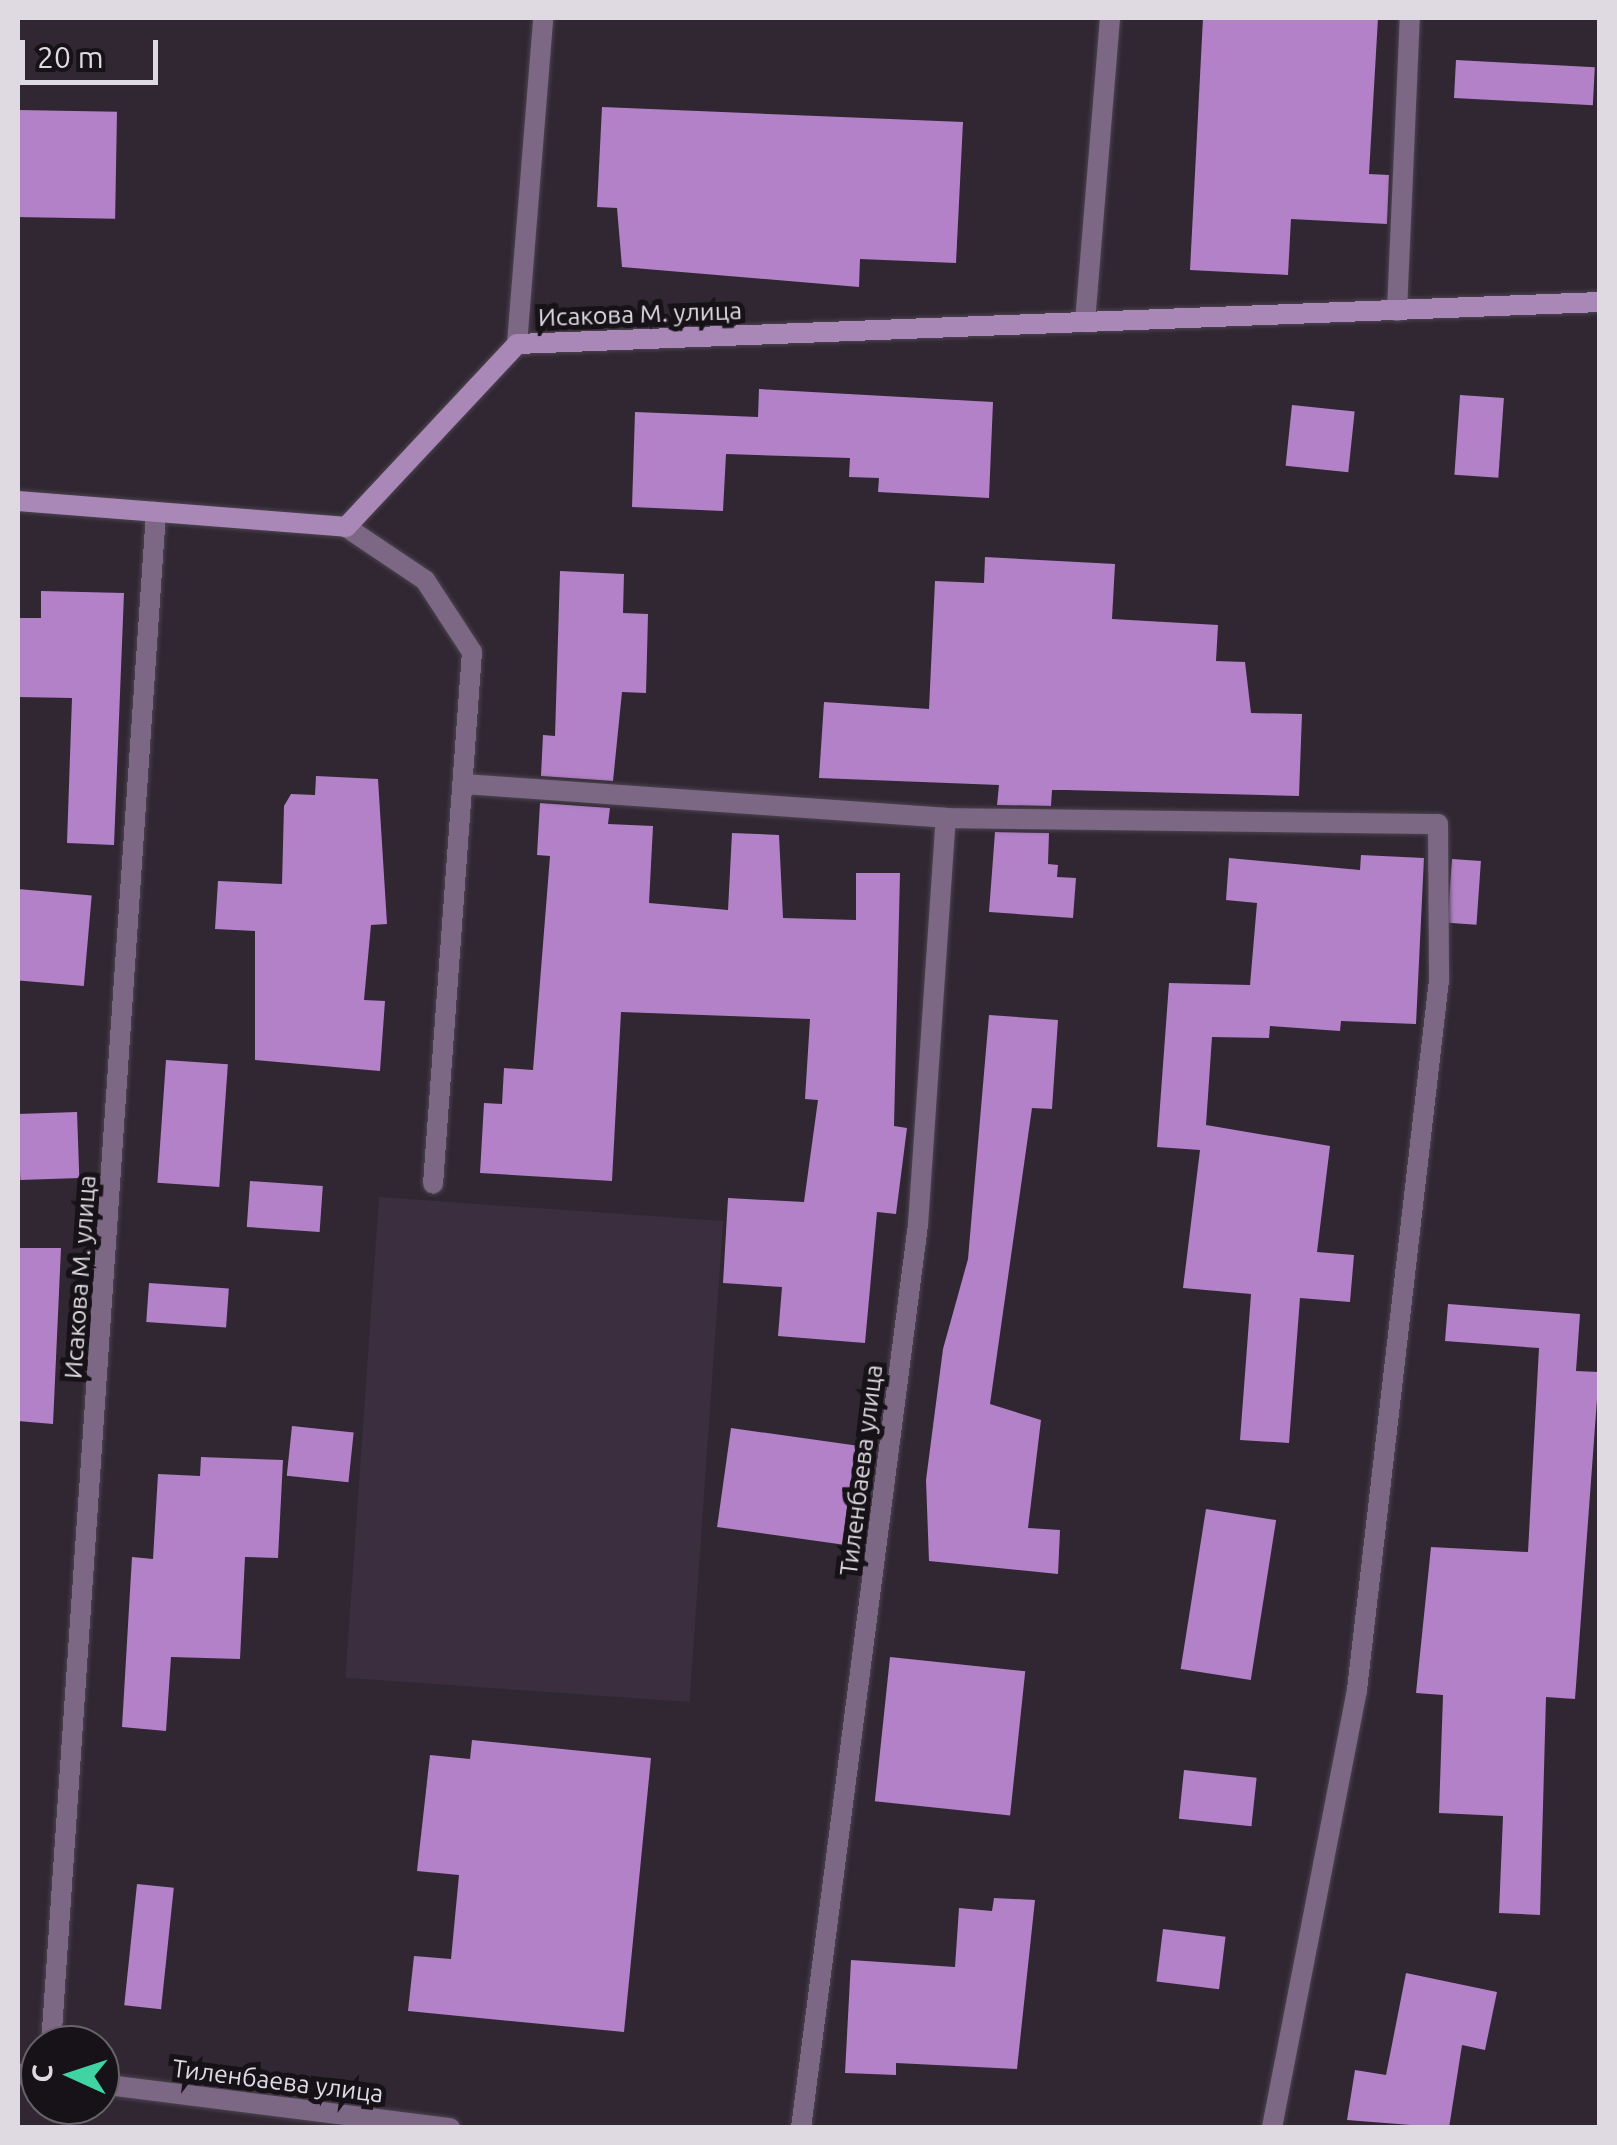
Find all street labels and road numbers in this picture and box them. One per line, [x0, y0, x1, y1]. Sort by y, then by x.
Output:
street label: Исакова М. улица [538, 295, 742, 333]
street label: Исакова М. улица [58, 1174, 102, 1380]
street label: Тиленбаева улица [833, 1363, 889, 1577]
street label: Тиленбаева улица [171, 2053, 385, 2109]

